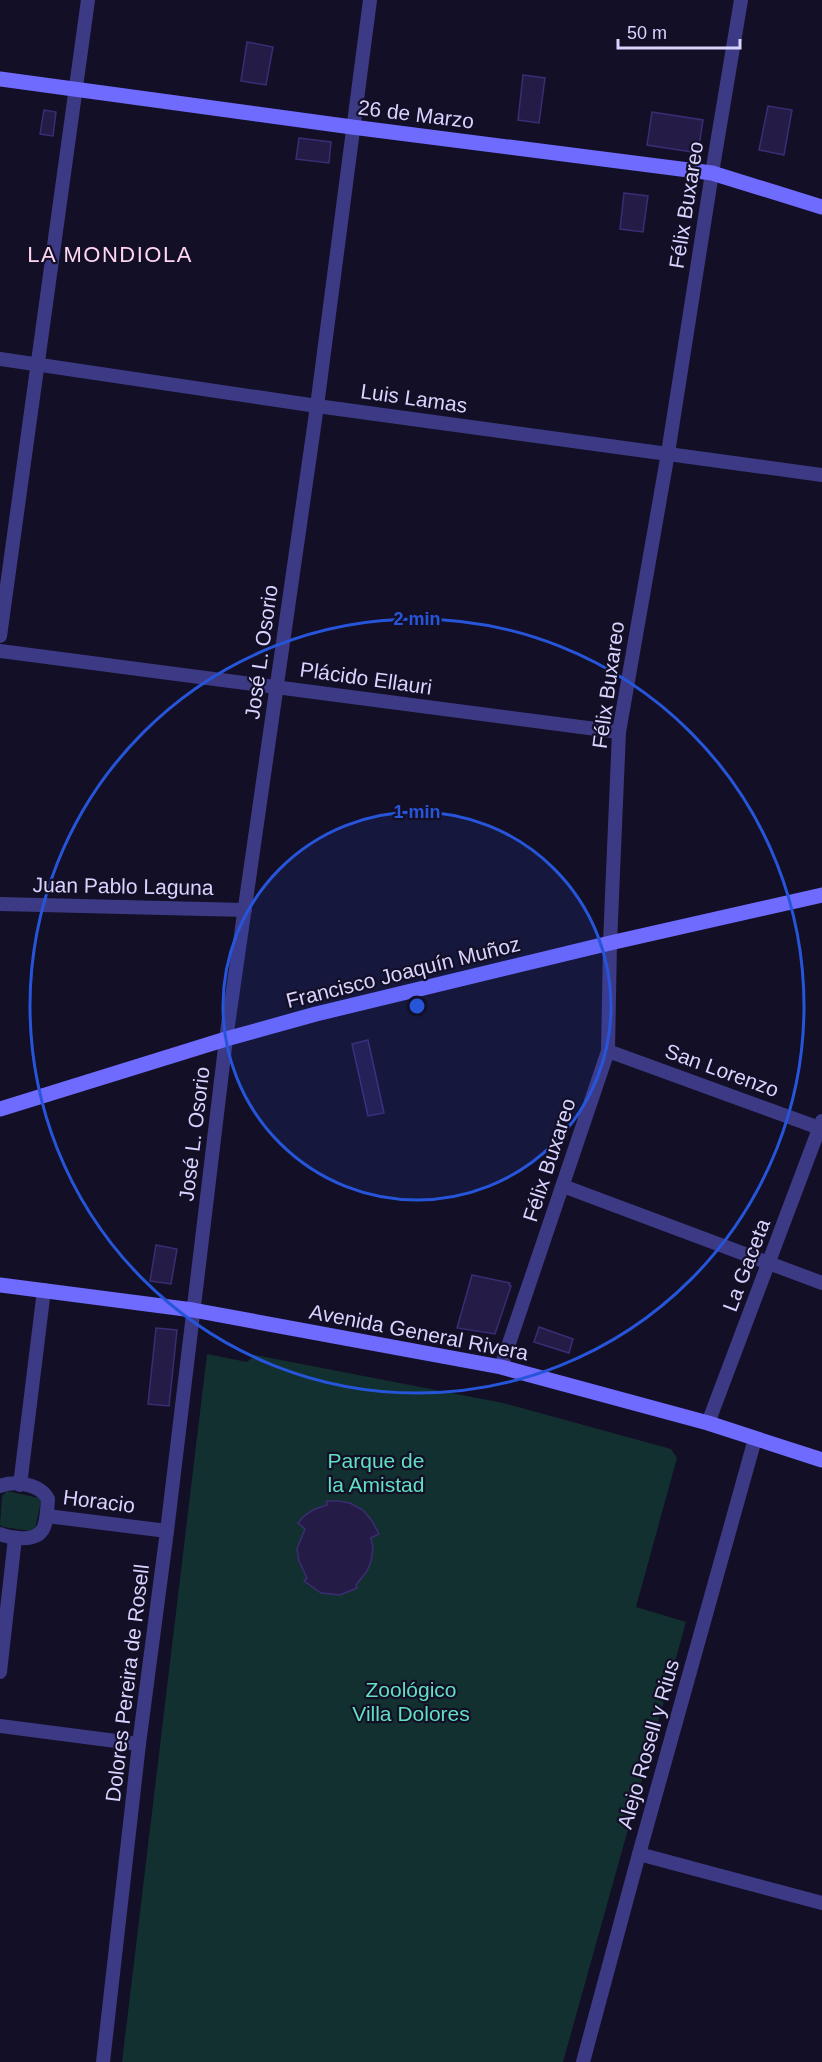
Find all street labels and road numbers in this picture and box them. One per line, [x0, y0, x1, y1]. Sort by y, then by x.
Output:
street label: 26 de Marzo [357, 95, 475, 133]
street label: Félix Buxareo [665, 140, 707, 270]
street label: Luis Lamas [359, 379, 469, 417]
street label: José L. Osorio [240, 583, 282, 721]
street label: Félix Buxareo [588, 620, 628, 750]
street label: Plácido Ellauri [299, 657, 433, 699]
street label: Juan Pablo Laguna [32, 873, 214, 899]
street label: Francisco Joaquín Muñoz [284, 932, 522, 1012]
street label: San Lorenzo [662, 1039, 782, 1101]
street label: José L. Osorio [174, 1065, 214, 1203]
street label: Félix Buxareo [518, 1095, 580, 1225]
street label: La Gaceta [718, 1215, 774, 1314]
street label: Avenida General Rivera [308, 1299, 531, 1365]
street label: Horacio [62, 1485, 136, 1517]
street label: Dolores Pereira de Rosell [101, 1563, 153, 1803]
street label: Alejo Rosell y Rius [613, 1657, 683, 1831]

